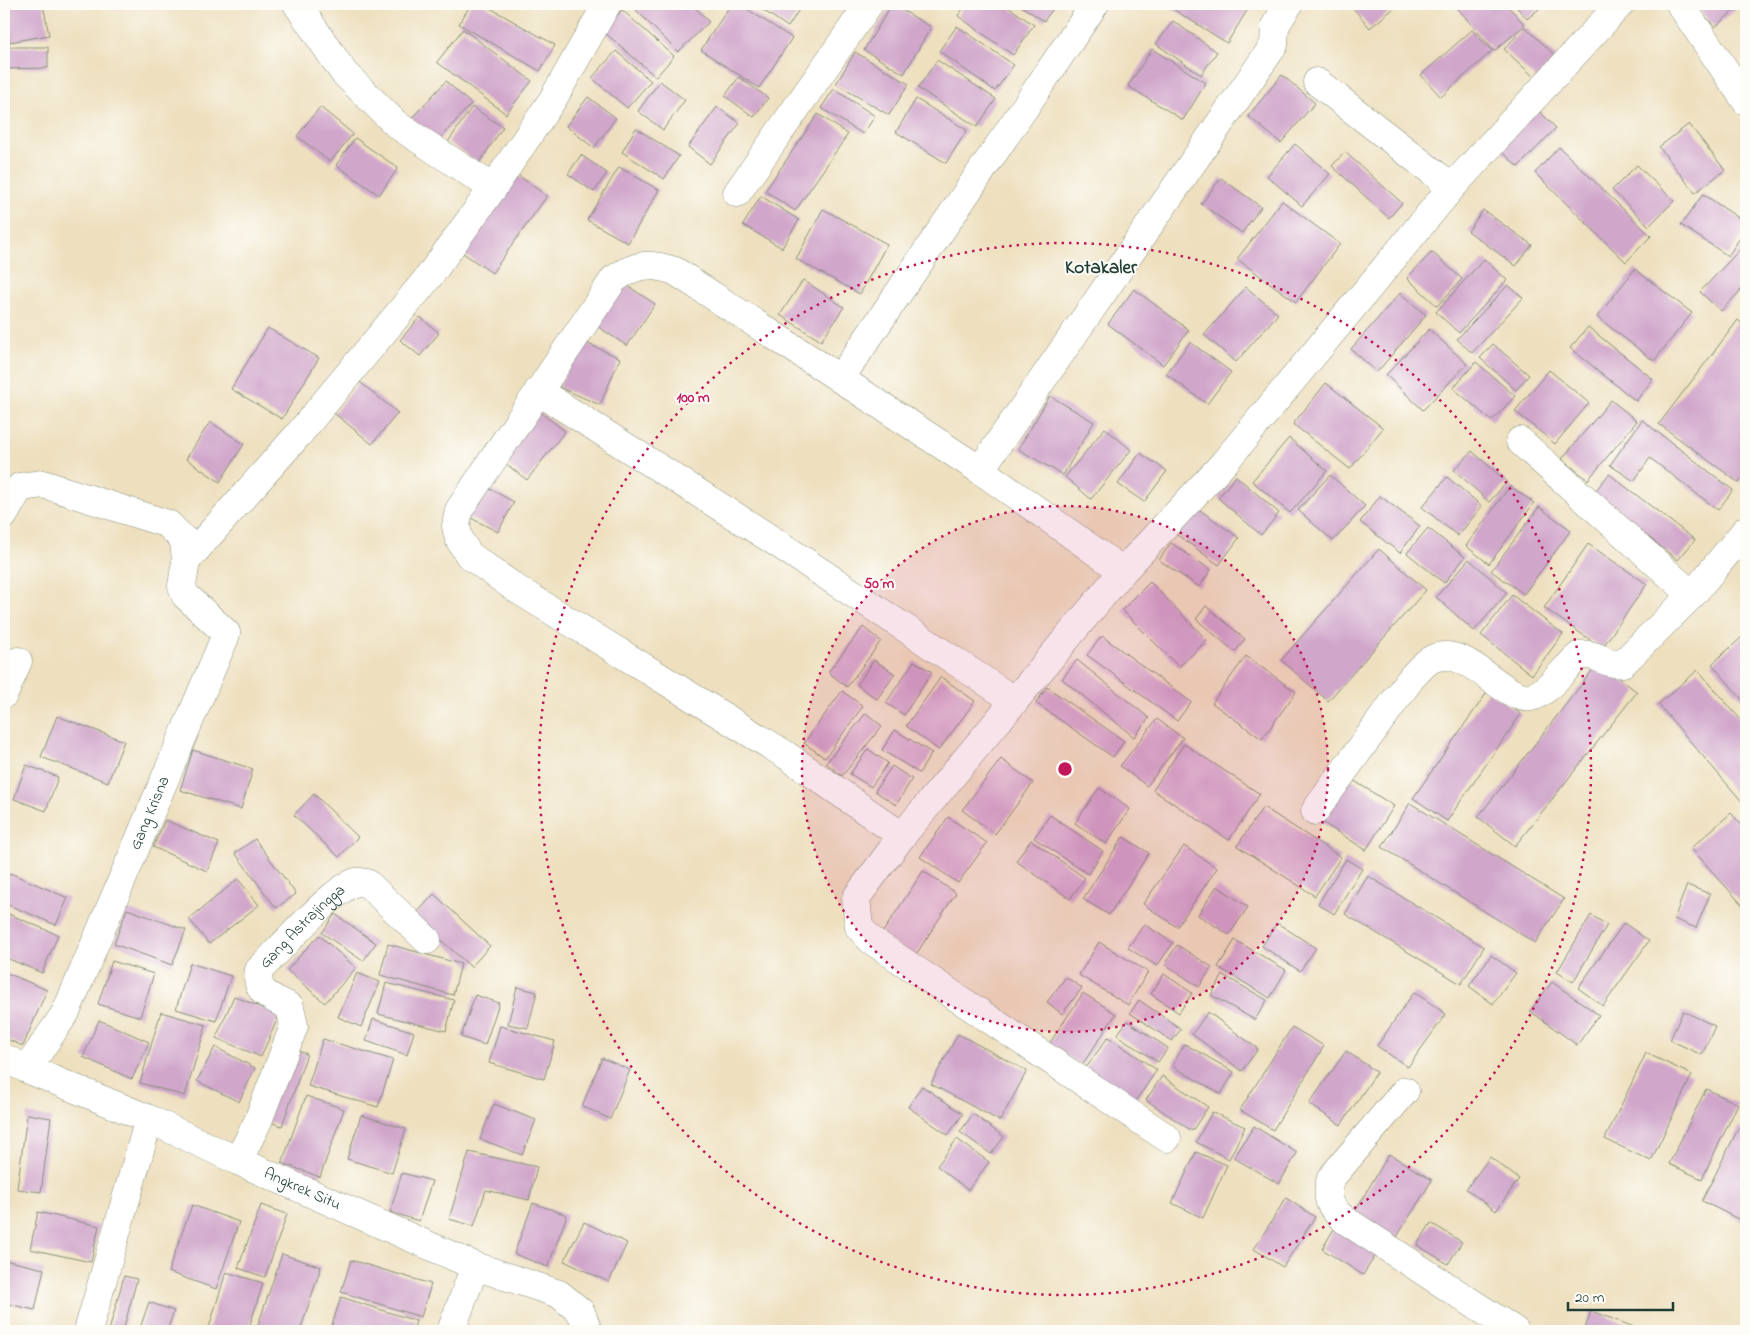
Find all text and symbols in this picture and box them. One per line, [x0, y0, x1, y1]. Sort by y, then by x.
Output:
district label: Kotakaler [1065, 255, 1138, 282]
text: 100 m [676, 387, 710, 409]
text: 50 m [864, 573, 895, 595]
centre of rings [1056, 760, 1074, 778]
street label: Gang Krisna [124, 773, 177, 854]
street label: Gang Astrajingga [254, 879, 351, 975]
street label: Angkrek Situ [260, 1162, 345, 1217]
scale bar [1568, 1280, 1672, 1312]
text: 20 m [1575, 1287, 1605, 1309]

